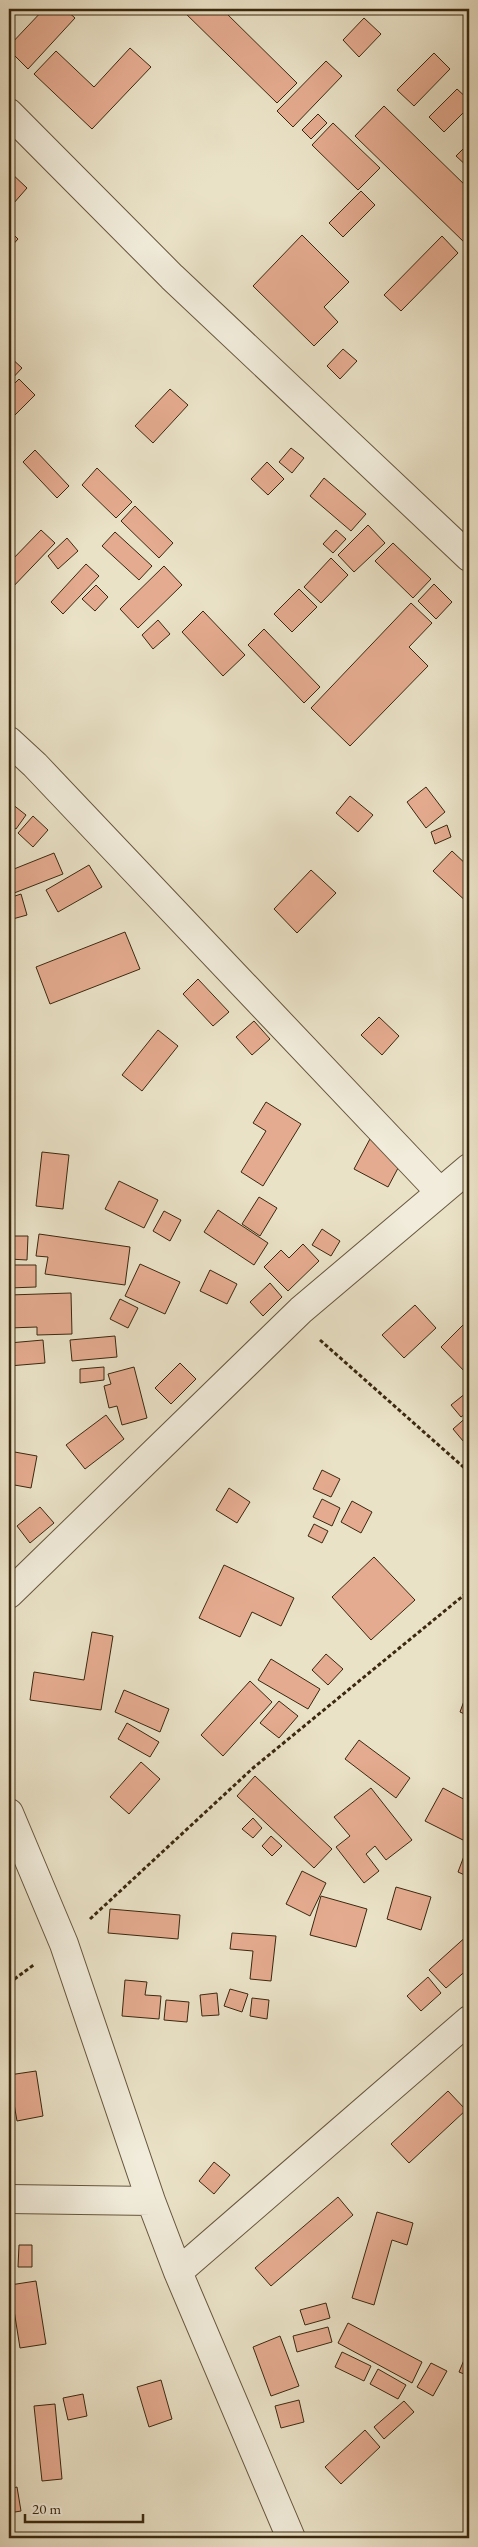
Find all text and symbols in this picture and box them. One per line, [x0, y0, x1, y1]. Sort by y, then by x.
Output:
scale bar [25, 2492, 142, 2524]
text: 20 m [32, 2499, 61, 2518]

